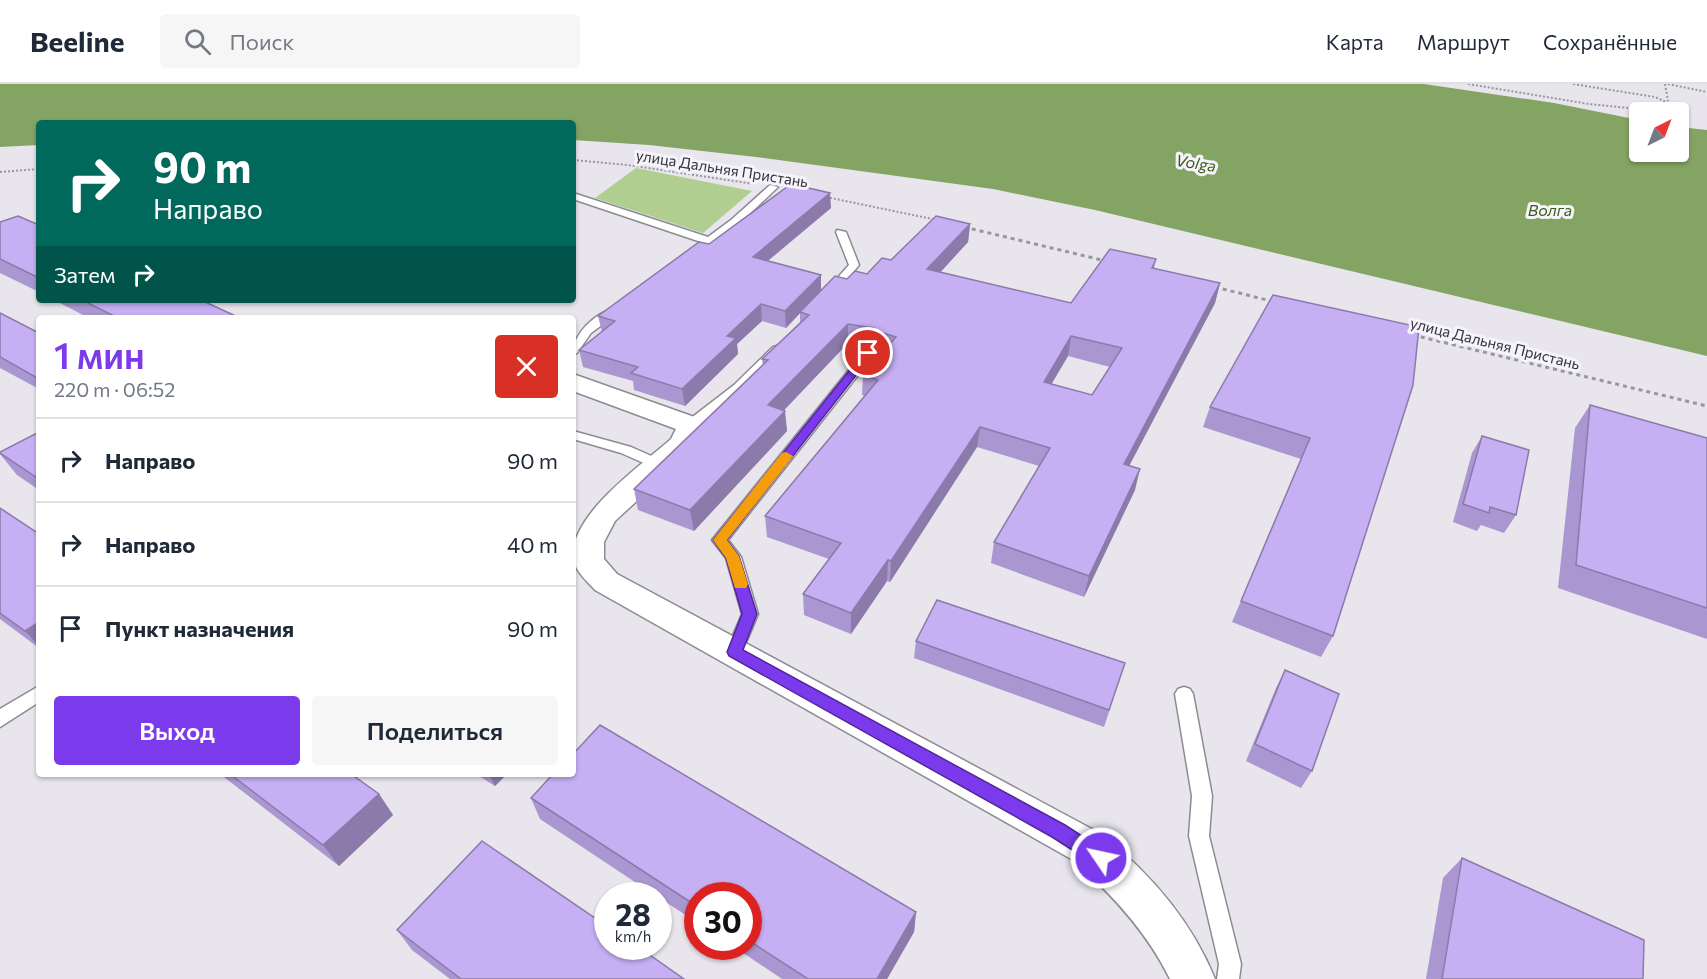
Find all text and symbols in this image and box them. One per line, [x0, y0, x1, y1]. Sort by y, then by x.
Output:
search box [160, 14, 580, 68]
text: Beeline [30, 24, 124, 58]
icon: search [181, 25, 214, 58]
text: Поиск [229, 28, 294, 55]
text: Карта [1326, 29, 1384, 54]
text: Маршрут [1417, 29, 1510, 54]
text: Сохранённые [1543, 29, 1677, 54]
north arrow [1629, 102, 1689, 162]
map controls [1629, 102, 1689, 162]
text: 90 m [153, 140, 252, 192]
icon: right [54, 144, 132, 222]
street label: улица Дальняя Пристань [635, 146, 810, 191]
water label: Volga [1175, 150, 1218, 175]
text: Направо [153, 192, 263, 225]
water label: Волга [1528, 200, 1572, 219]
icon: right [127, 258, 160, 291]
text: Затем [54, 261, 115, 288]
street label: улица Дальняя Пристань [1409, 313, 1582, 373]
pin [842, 327, 893, 378]
text: 1 мин [54, 332, 145, 376]
button: close [495, 335, 558, 398]
icon: arrive [851, 336, 884, 369]
text: 220 m · 06:52 [54, 377, 175, 401]
icon: right [54, 444, 87, 477]
text: Направо [105, 447, 195, 474]
text: 90 m [507, 447, 558, 474]
icon: right [54, 528, 87, 561]
text: Направо [105, 531, 195, 558]
text: 40 m [507, 531, 558, 558]
icon: arrive [54, 612, 87, 645]
text: Пункт назначения [105, 615, 294, 642]
text: 90 m [507, 615, 558, 642]
button: Выход [54, 696, 300, 765]
button: Поделиться [312, 696, 558, 765]
position arrow [1069, 826, 1133, 890]
speed limit sign: 30 [684, 882, 762, 960]
text: 28 [615, 895, 651, 932]
text: km/h [615, 927, 651, 945]

